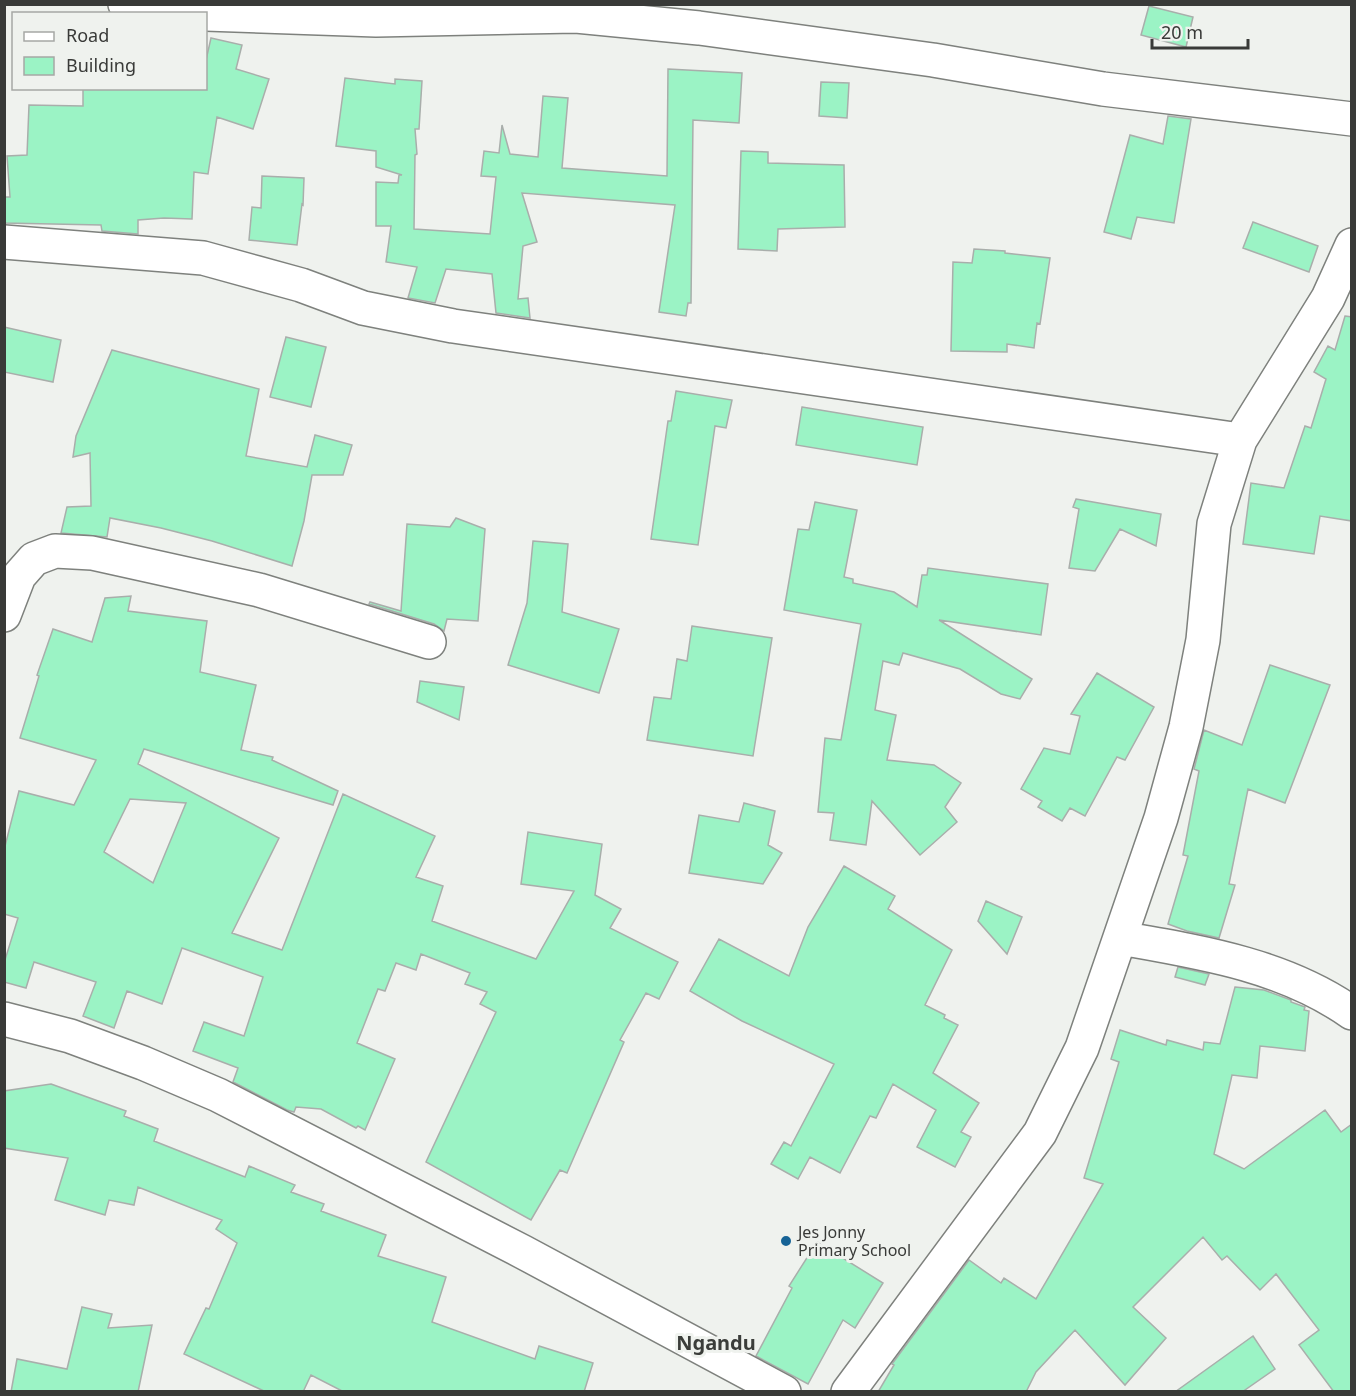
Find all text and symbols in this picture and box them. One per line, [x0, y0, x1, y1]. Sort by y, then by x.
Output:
legend [12, 12, 207, 90]
scale bar [1152, 12, 1248, 50]
text: 20 m [1161, 20, 1203, 44]
text: Road [66, 23, 109, 47]
text: Building [66, 53, 136, 77]
place label: Jes Jonny Primary School [796, 1221, 911, 1261]
marker: Jes Jonny Primary School [779, 1234, 793, 1248]
district label: Ngandu [676, 1329, 756, 1356]

